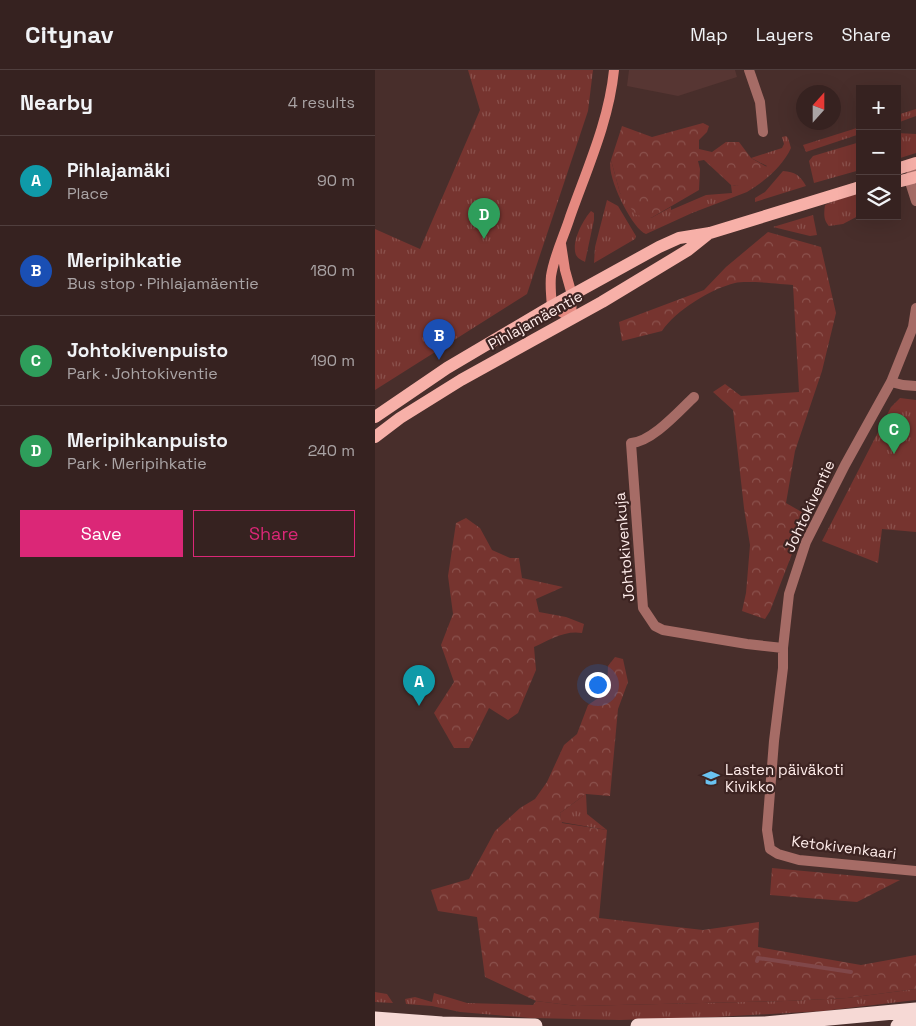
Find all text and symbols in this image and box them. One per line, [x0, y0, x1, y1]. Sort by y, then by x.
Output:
text: Citynav [25, 19, 114, 50]
text: Map [690, 23, 728, 46]
text: Layers [756, 23, 813, 46]
text: Share [841, 23, 891, 46]
north arrow [796, 85, 841, 130]
map controls [856, 85, 901, 220]
button: + [856, 85, 901, 130]
text: Nearby [20, 89, 93, 116]
text: 4 results [288, 92, 355, 113]
button: − [856, 130, 901, 175]
text: Pihlajamäki [67, 158, 170, 183]
text: A [31, 170, 41, 191]
text: 90 m [317, 170, 355, 191]
button: layers [856, 175, 901, 220]
text: Place [67, 183, 109, 204]
pin: D [468, 198, 500, 239]
text: Meripihkatie [67, 248, 182, 273]
text: B [31, 260, 41, 281]
text: 180 m [310, 260, 355, 281]
text: Bus stop · Pihlajamäentie [67, 273, 259, 294]
street label: Pihlajamäentie [484, 286, 586, 354]
pin: B [423, 319, 455, 360]
text: Johtokivenpuisto [67, 338, 228, 363]
text: C [31, 350, 41, 371]
text: 190 m [310, 350, 355, 371]
text: Park · Johtokiventie [67, 363, 218, 384]
pin: C [878, 413, 910, 454]
text: Meripihkanpuisto [67, 428, 228, 453]
text: D [31, 440, 41, 461]
text: 240 m [308, 440, 355, 461]
text: Park · Meripihkatie [67, 453, 207, 474]
street label: Johtokiventie [779, 457, 839, 555]
street label: Johtokivenkuja [610, 491, 638, 603]
button: Save [20, 510, 183, 557]
button: Share [193, 510, 355, 557]
pin: A [403, 665, 435, 706]
your location [585, 672, 611, 698]
place label: Lasten päiväkoti Kivikko [725, 760, 844, 796]
school or university icon: Lasten päiväkoti Kivikko [701, 768, 721, 788]
street label: Ketokivenkaari [791, 831, 897, 863]

